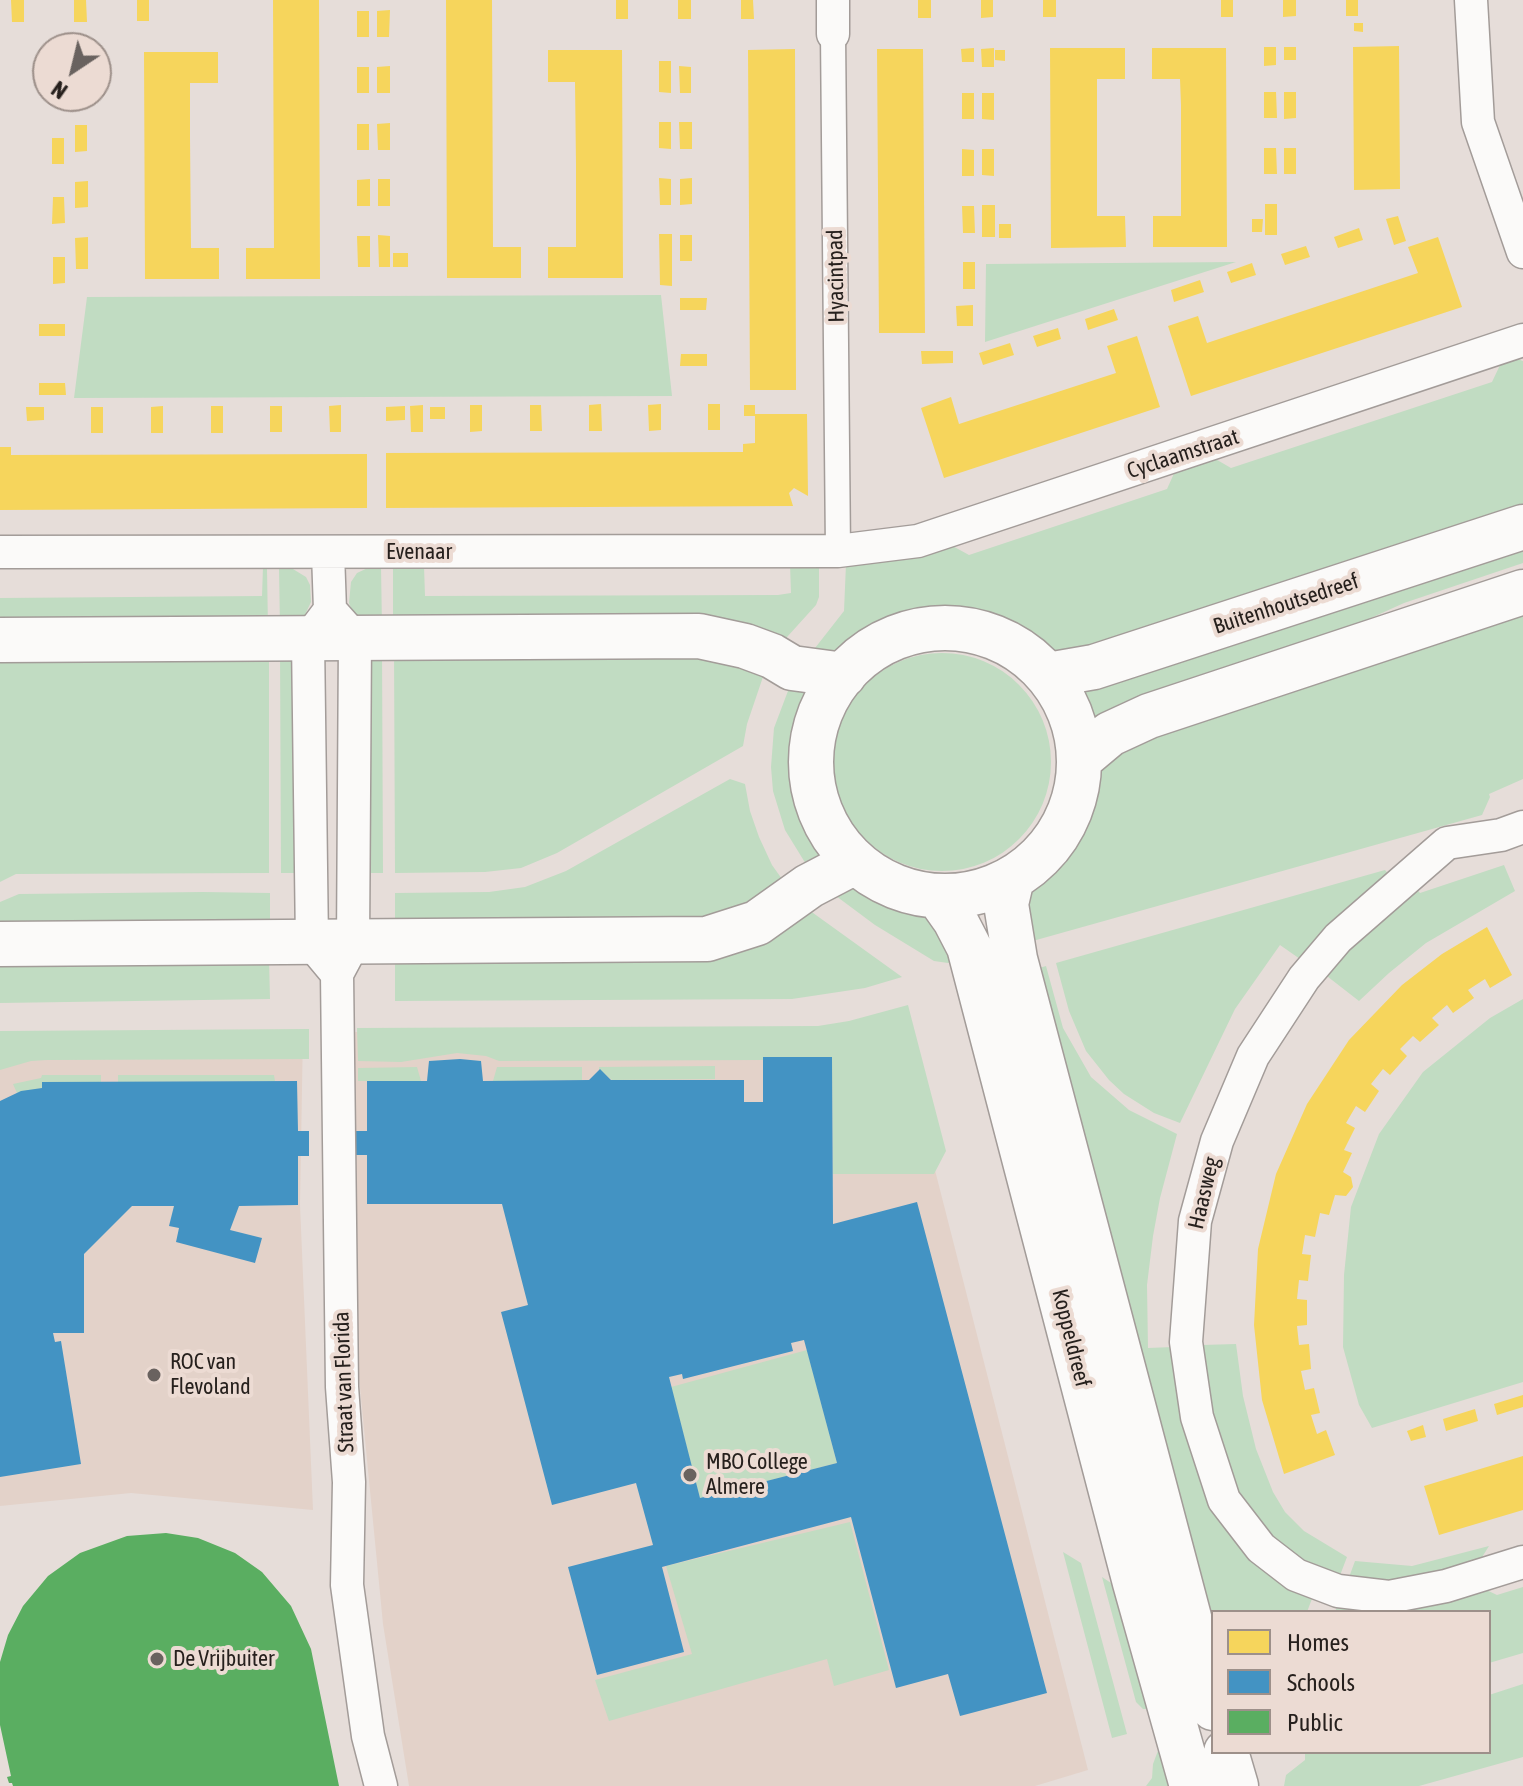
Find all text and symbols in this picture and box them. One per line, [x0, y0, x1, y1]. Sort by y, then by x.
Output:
north arrow [32, 32, 112, 112]
text: N [47, 76, 72, 104]
street label: Hyacintpad [822, 229, 850, 323]
street label: Cyclaamstraat [1124, 424, 1242, 484]
street label: Evenaar [386, 539, 452, 565]
street label: Buitenhoutsedreef [1210, 568, 1362, 640]
street label: Haasweg [1183, 1154, 1225, 1232]
street label: Koppeldreef [1046, 1286, 1096, 1390]
street label: Straat van Florida [328, 1311, 360, 1453]
place label: ROC van Flevoland [170, 1349, 251, 1400]
marker: ROC van Flevoland [145, 1366, 163, 1384]
place label: MBO College Almere [706, 1449, 808, 1500]
marker: MBO College Almere [681, 1466, 699, 1484]
legend [1211, 1610, 1491, 1754]
text: Homes [1287, 1629, 1349, 1656]
place label: De Vrijbuiter [173, 1646, 274, 1672]
marker: De Vrijbuiter [148, 1650, 166, 1668]
text: Schools [1287, 1669, 1355, 1696]
text: Public [1287, 1709, 1343, 1736]

